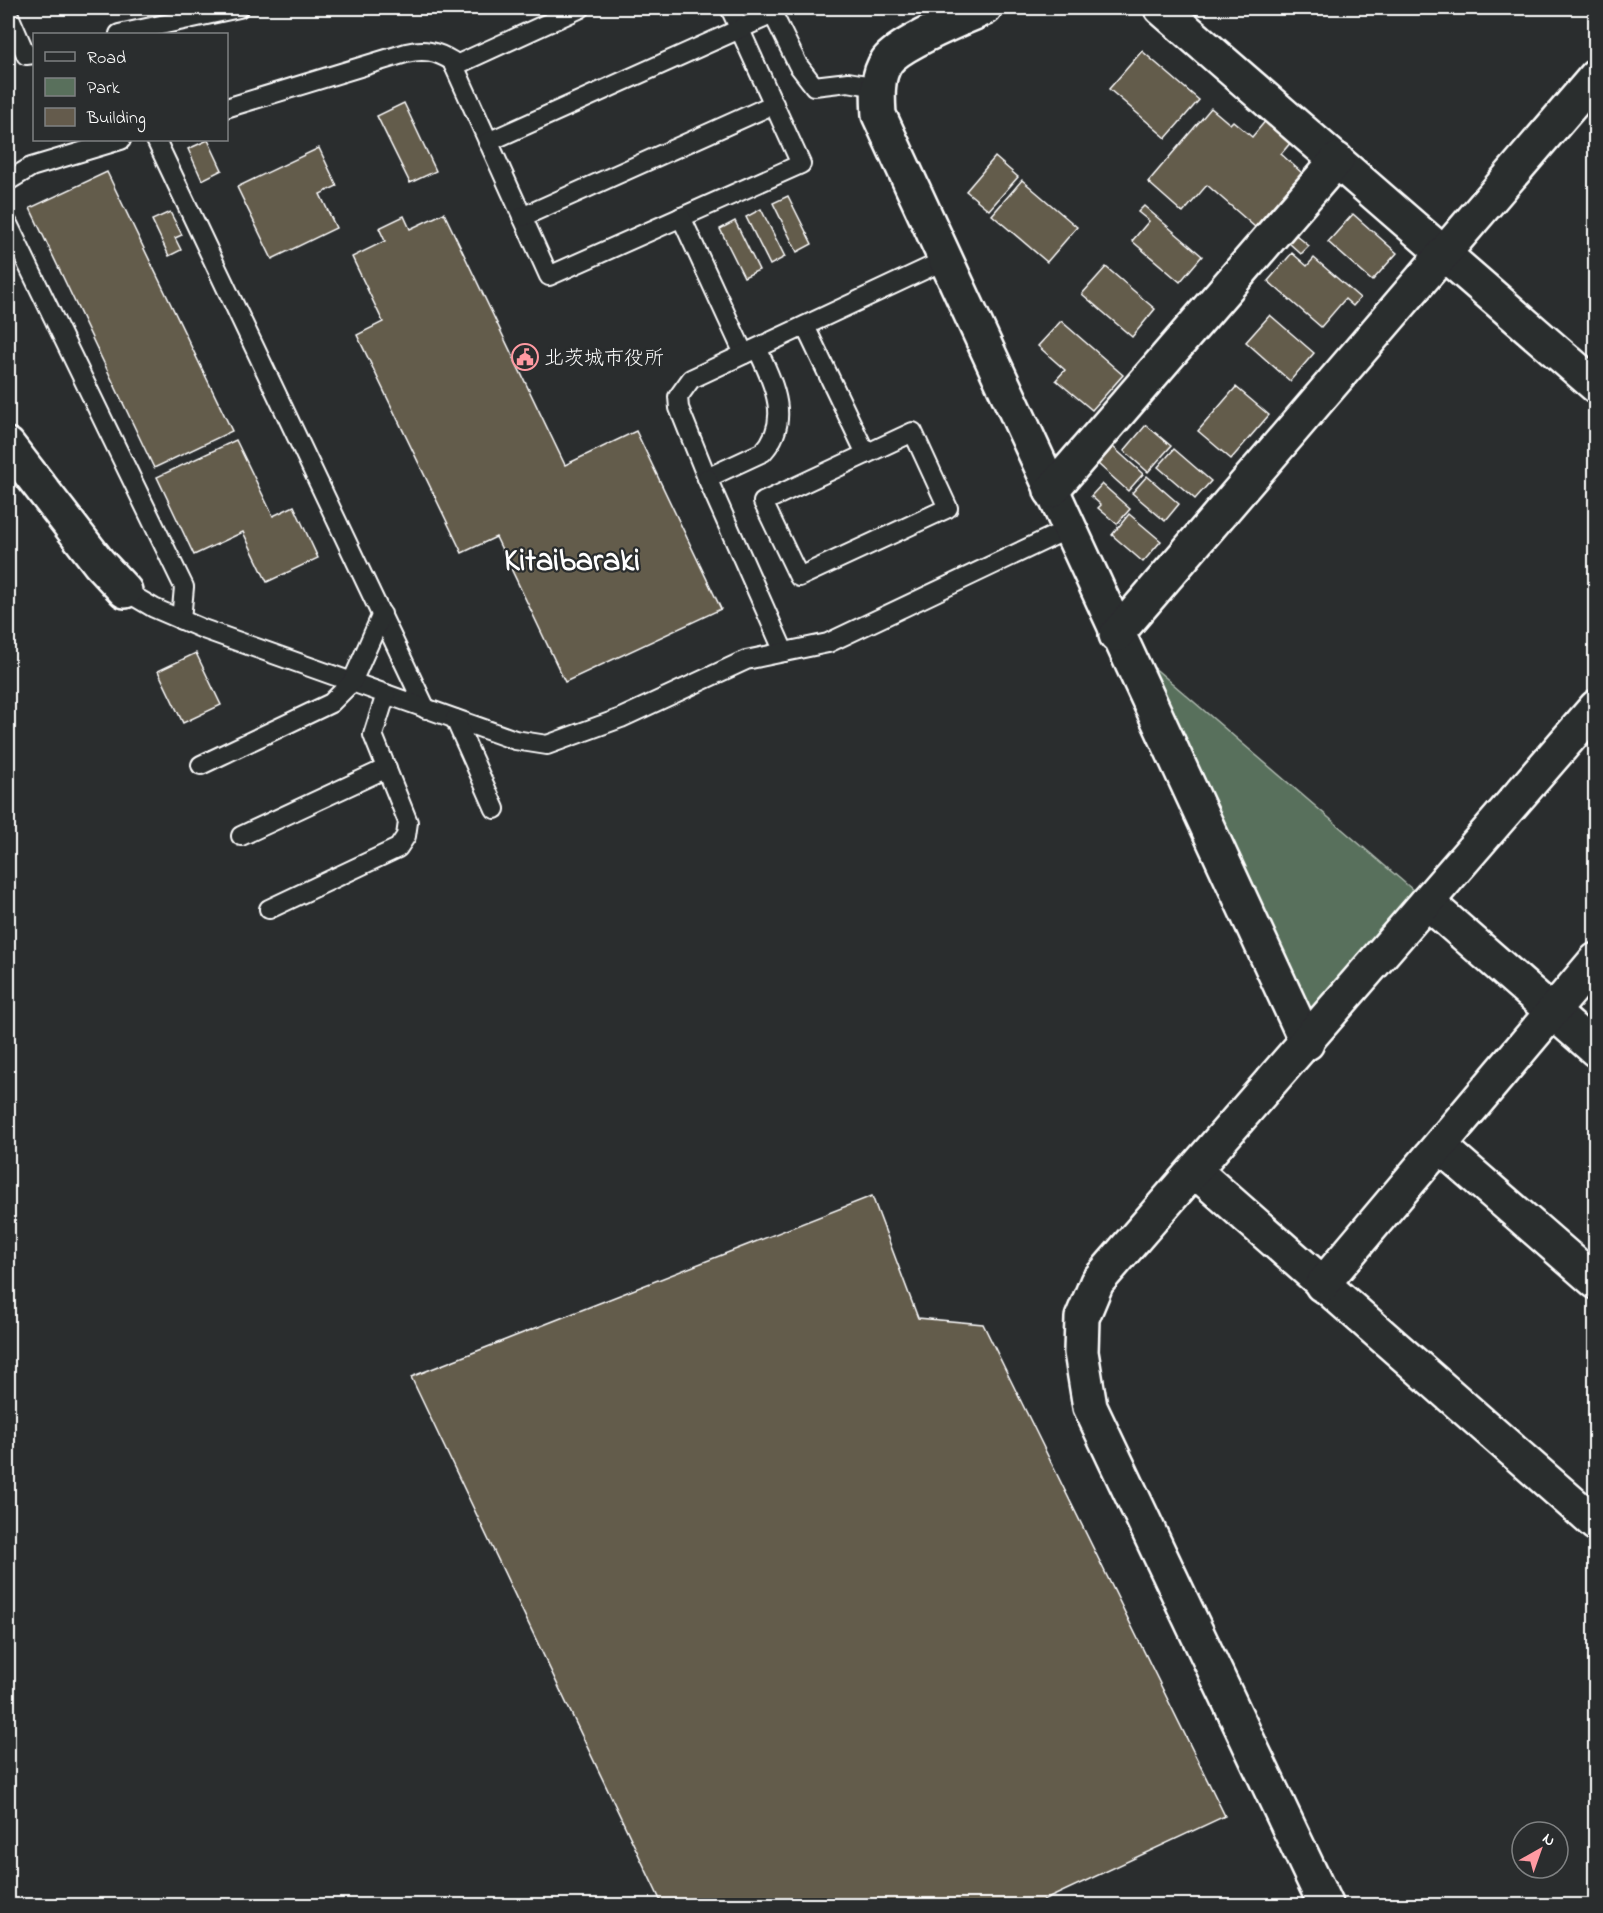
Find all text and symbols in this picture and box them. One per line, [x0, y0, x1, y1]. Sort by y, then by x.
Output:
legend [33, 33, 228, 141]
text: Road [87, 46, 126, 72]
text: Park [87, 76, 120, 102]
text: Building [86, 106, 146, 133]
public building icon: 北茨城市役所 [510, 342, 540, 372]
place label: 北茨城市役所 [544, 345, 664, 374]
district label: Kitaibaraki [504, 539, 640, 586]
north arrow [1510, 1820, 1570, 1880]
text: N [1537, 1827, 1560, 1853]

